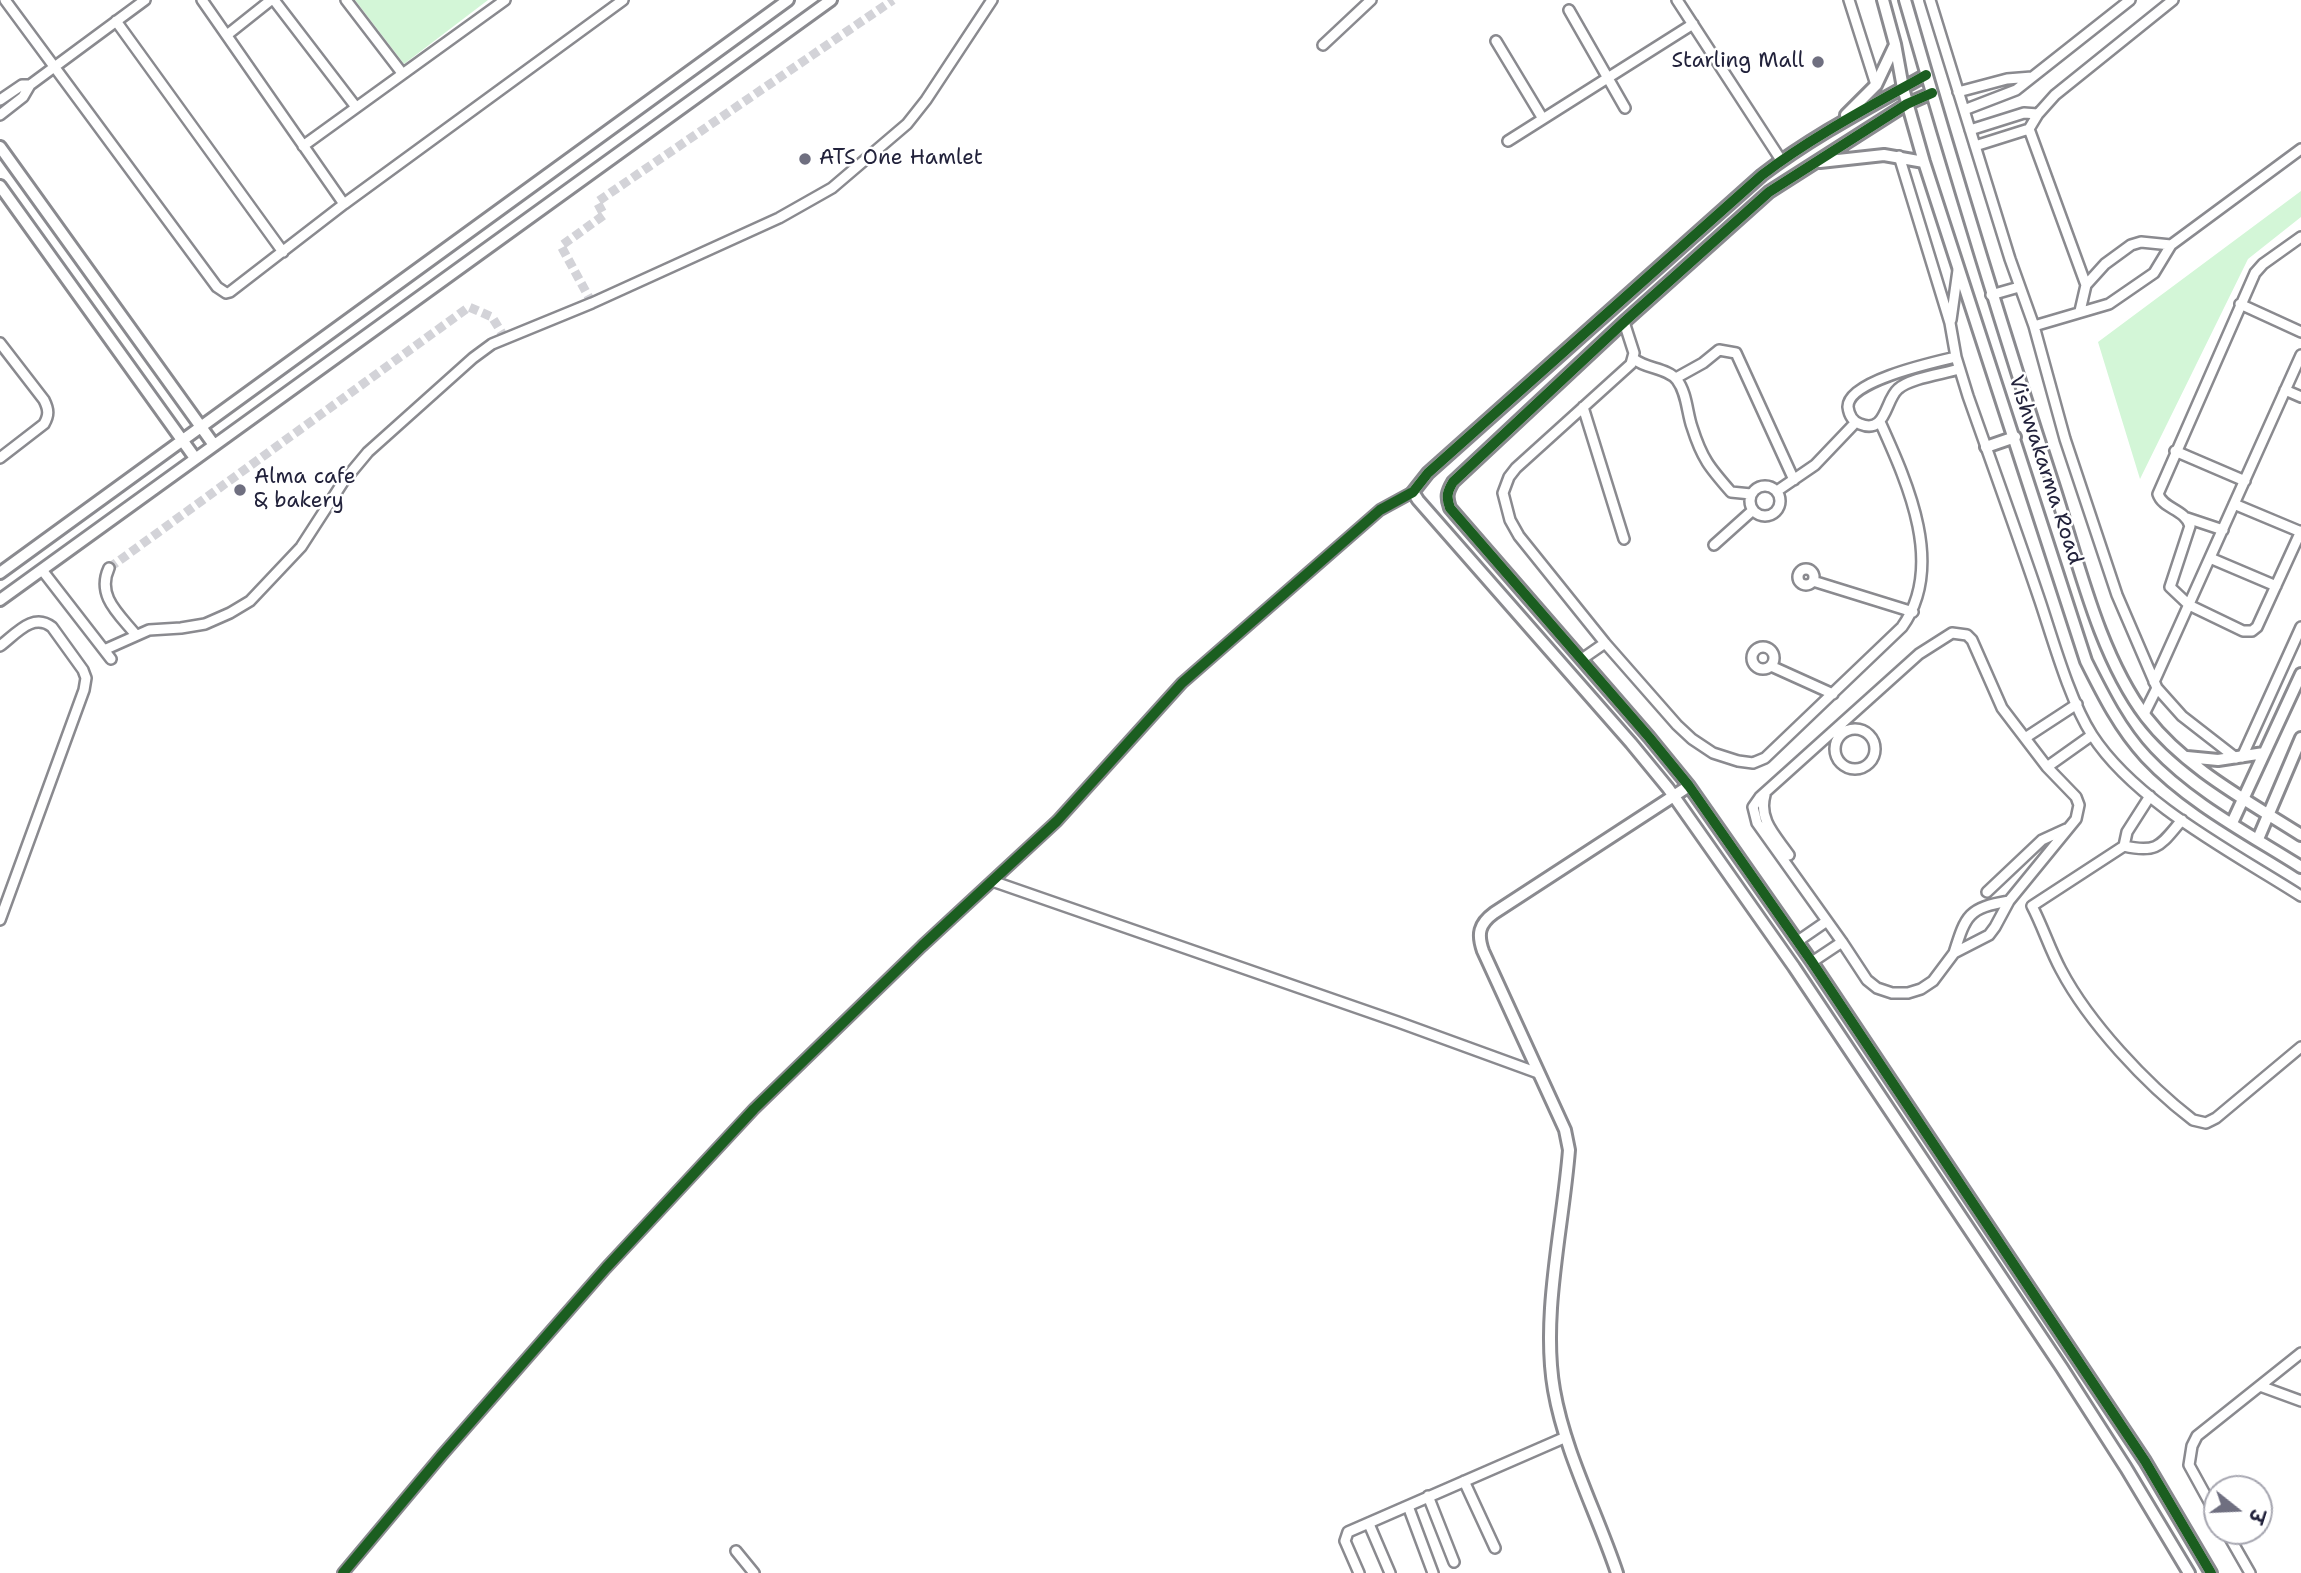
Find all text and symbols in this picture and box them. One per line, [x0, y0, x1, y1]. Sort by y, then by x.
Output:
place label: Starling Mall [1671, 49, 1804, 75]
marker: Starling Mall [1810, 54, 1826, 70]
place label: ATS One Hamlet [819, 146, 983, 172]
marker: ATS One Hamlet [797, 151, 813, 167]
street label: Vishwakarma Road [2002, 372, 2088, 568]
place label: Alma cafe & bakery [254, 465, 356, 515]
marker: Alma cafe & bakery [232, 482, 248, 498]
north arrow [2203, 1475, 2273, 1545]
text: उ [2243, 1506, 2270, 1526]

